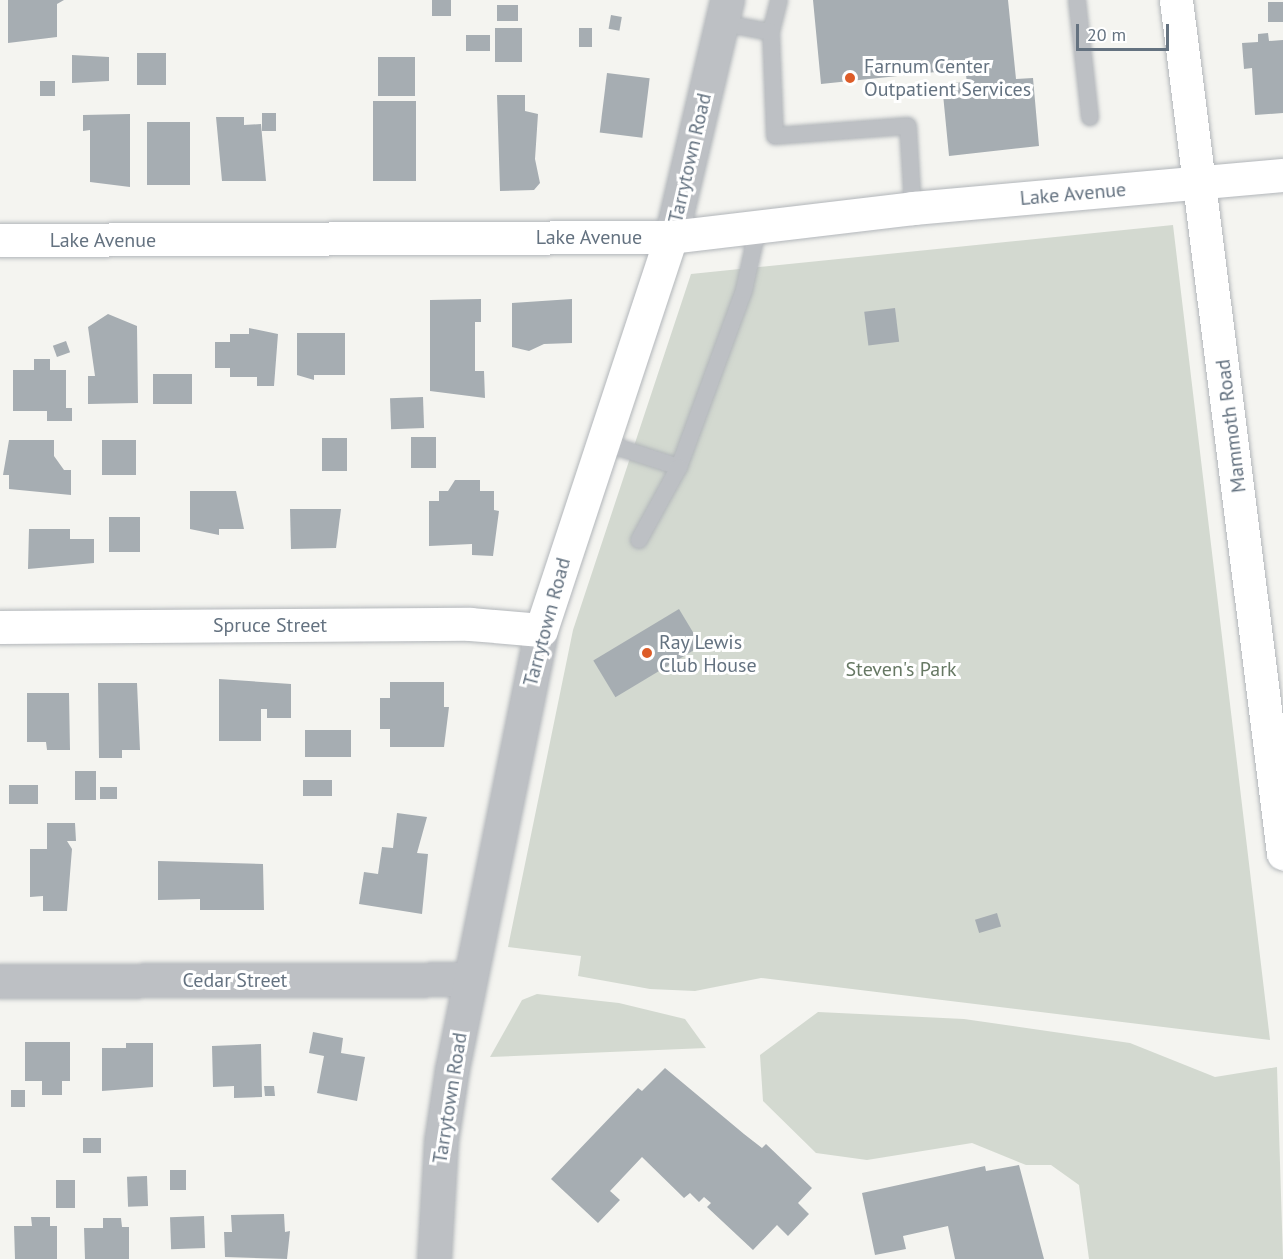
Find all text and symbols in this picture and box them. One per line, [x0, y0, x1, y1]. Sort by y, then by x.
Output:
scale bar [1079, 12, 1172, 50]
text: 20 m [1087, 23, 1126, 46]
place label: Farnum Center Outpatient Services [864, 54, 1031, 101]
marker: Farnum Center Outpatient Services [841, 69, 859, 87]
street label: Tarrytown Road [663, 91, 717, 225]
street label: Lake Avenue [1019, 177, 1127, 211]
street label: Lake Avenue [535, 225, 643, 249]
street label: Lake Avenue [49, 228, 157, 252]
street label: Mammoth Road [1211, 358, 1251, 494]
street label: Tarrytown Road [518, 555, 576, 689]
street label: Spruce Street [213, 613, 327, 637]
place label: Ray Lewis Club House [659, 630, 757, 677]
marker: Ray Lewis Club House [640, 646, 654, 660]
park label: Steven's Park [845, 657, 957, 681]
street label: Cedar Street [183, 968, 287, 992]
street label: Tarrytown Road [428, 1031, 472, 1165]

